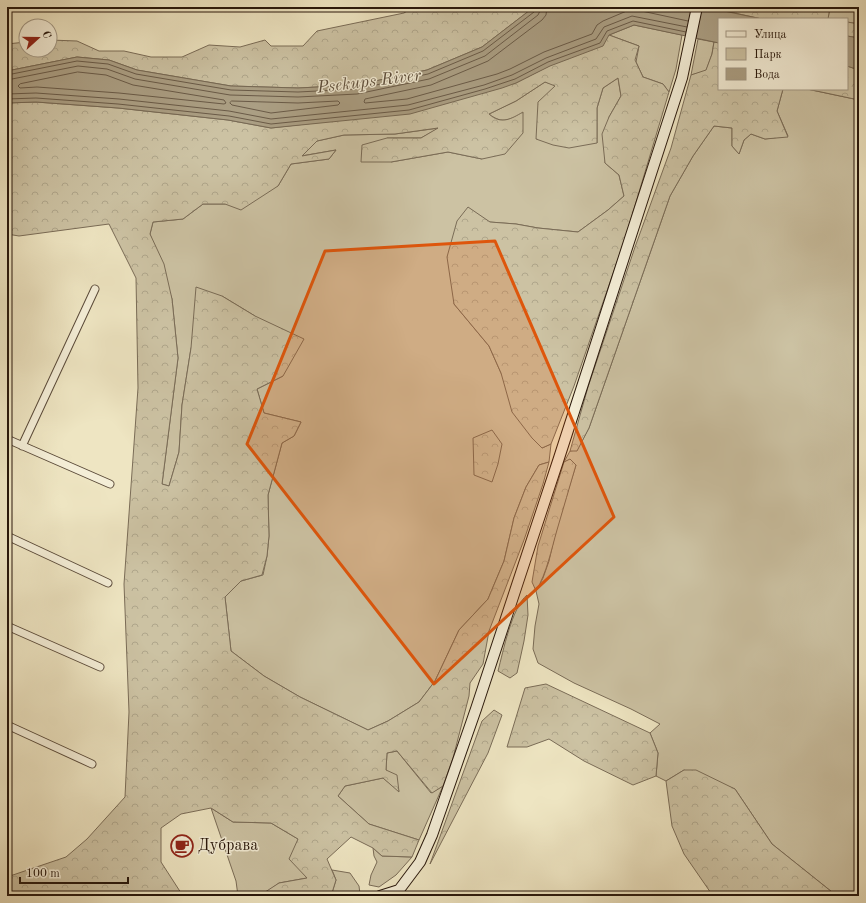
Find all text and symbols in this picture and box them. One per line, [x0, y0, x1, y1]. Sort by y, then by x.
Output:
north arrow [18, 18, 58, 58]
legend [718, 18, 848, 90]
text: Улица [754, 29, 787, 41]
text: С [39, 30, 52, 40]
text: Парк [754, 49, 782, 61]
water label: Psekups River [315, 67, 423, 97]
text: Вода [754, 69, 780, 81]
cafe icon: Дубрава [169, 833, 195, 859]
place label: Дубрава [198, 838, 258, 854]
scale bar [20, 859, 128, 885]
text: 100 m [26, 868, 60, 880]

